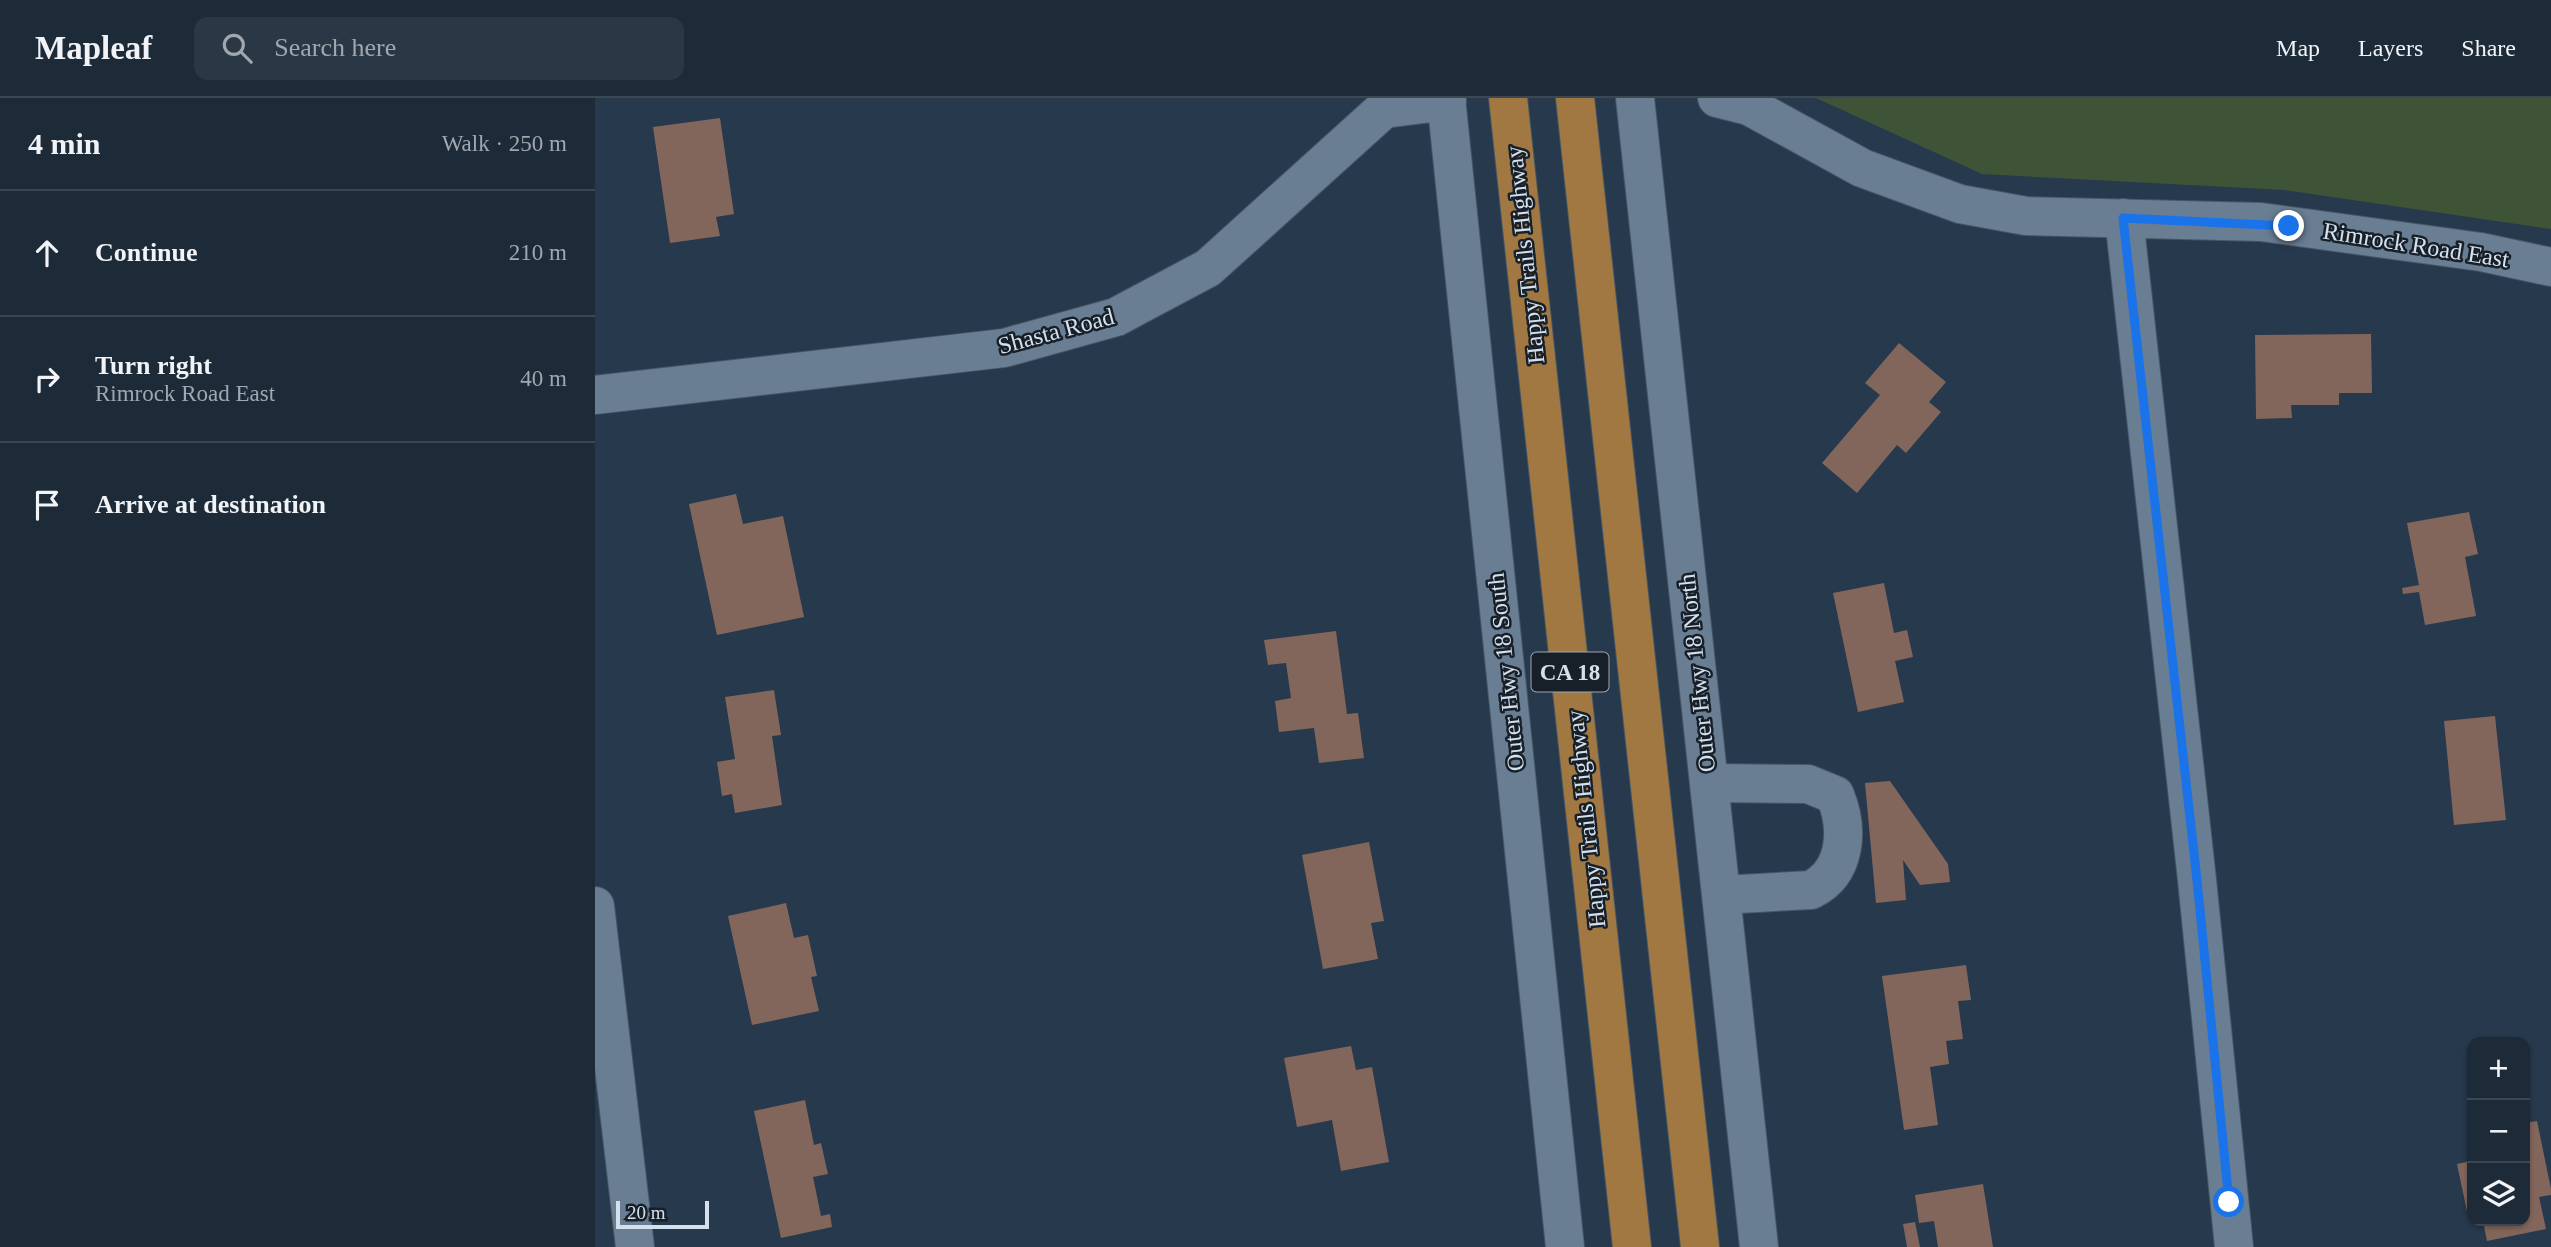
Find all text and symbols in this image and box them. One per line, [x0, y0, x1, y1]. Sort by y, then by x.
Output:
search box [194, 17, 684, 80]
icon: search [218, 29, 256, 67]
text: Mapleaf [35, 30, 152, 66]
text: Search here [274, 33, 396, 62]
text: Map [2276, 35, 2320, 61]
text: Layers [2358, 35, 2423, 61]
text: Share [2461, 35, 2516, 61]
text: 4 min [28, 127, 101, 160]
text: Walk · 250 m [442, 131, 567, 156]
street label: Happy Trails Highway [1501, 145, 1549, 365]
route end [2273, 210, 2304, 241]
street label: Rimrock Road East [2321, 217, 2511, 273]
icon: ahead [28, 234, 66, 272]
text: Continue [95, 238, 198, 267]
text: 210 m [509, 240, 567, 265]
street label: Shasta Road [995, 303, 1117, 359]
text: Turn right [95, 351, 212, 380]
icon: right [28, 360, 66, 398]
text: 40 m [520, 366, 567, 391]
text: Rimrock Road East [95, 381, 275, 406]
icon: arrive [28, 486, 66, 524]
text: Arrive at destination [95, 490, 326, 519]
street label: Outer Hwy 18 South [1483, 572, 1529, 772]
street label: Outer Hwy 18 North [1674, 573, 1720, 773]
road number: CA 18 [1531, 652, 1609, 692]
street label: Happy Trails Highway [1562, 709, 1610, 929]
map controls [2467, 1037, 2530, 1226]
button: + [2467, 1037, 2530, 1100]
button: − [2467, 1100, 2530, 1163]
button: layers [2467, 1163, 2530, 1226]
route start [2213, 1186, 2244, 1217]
scale bar [616, 1198, 709, 1230]
text: 20 m [627, 1202, 666, 1223]

